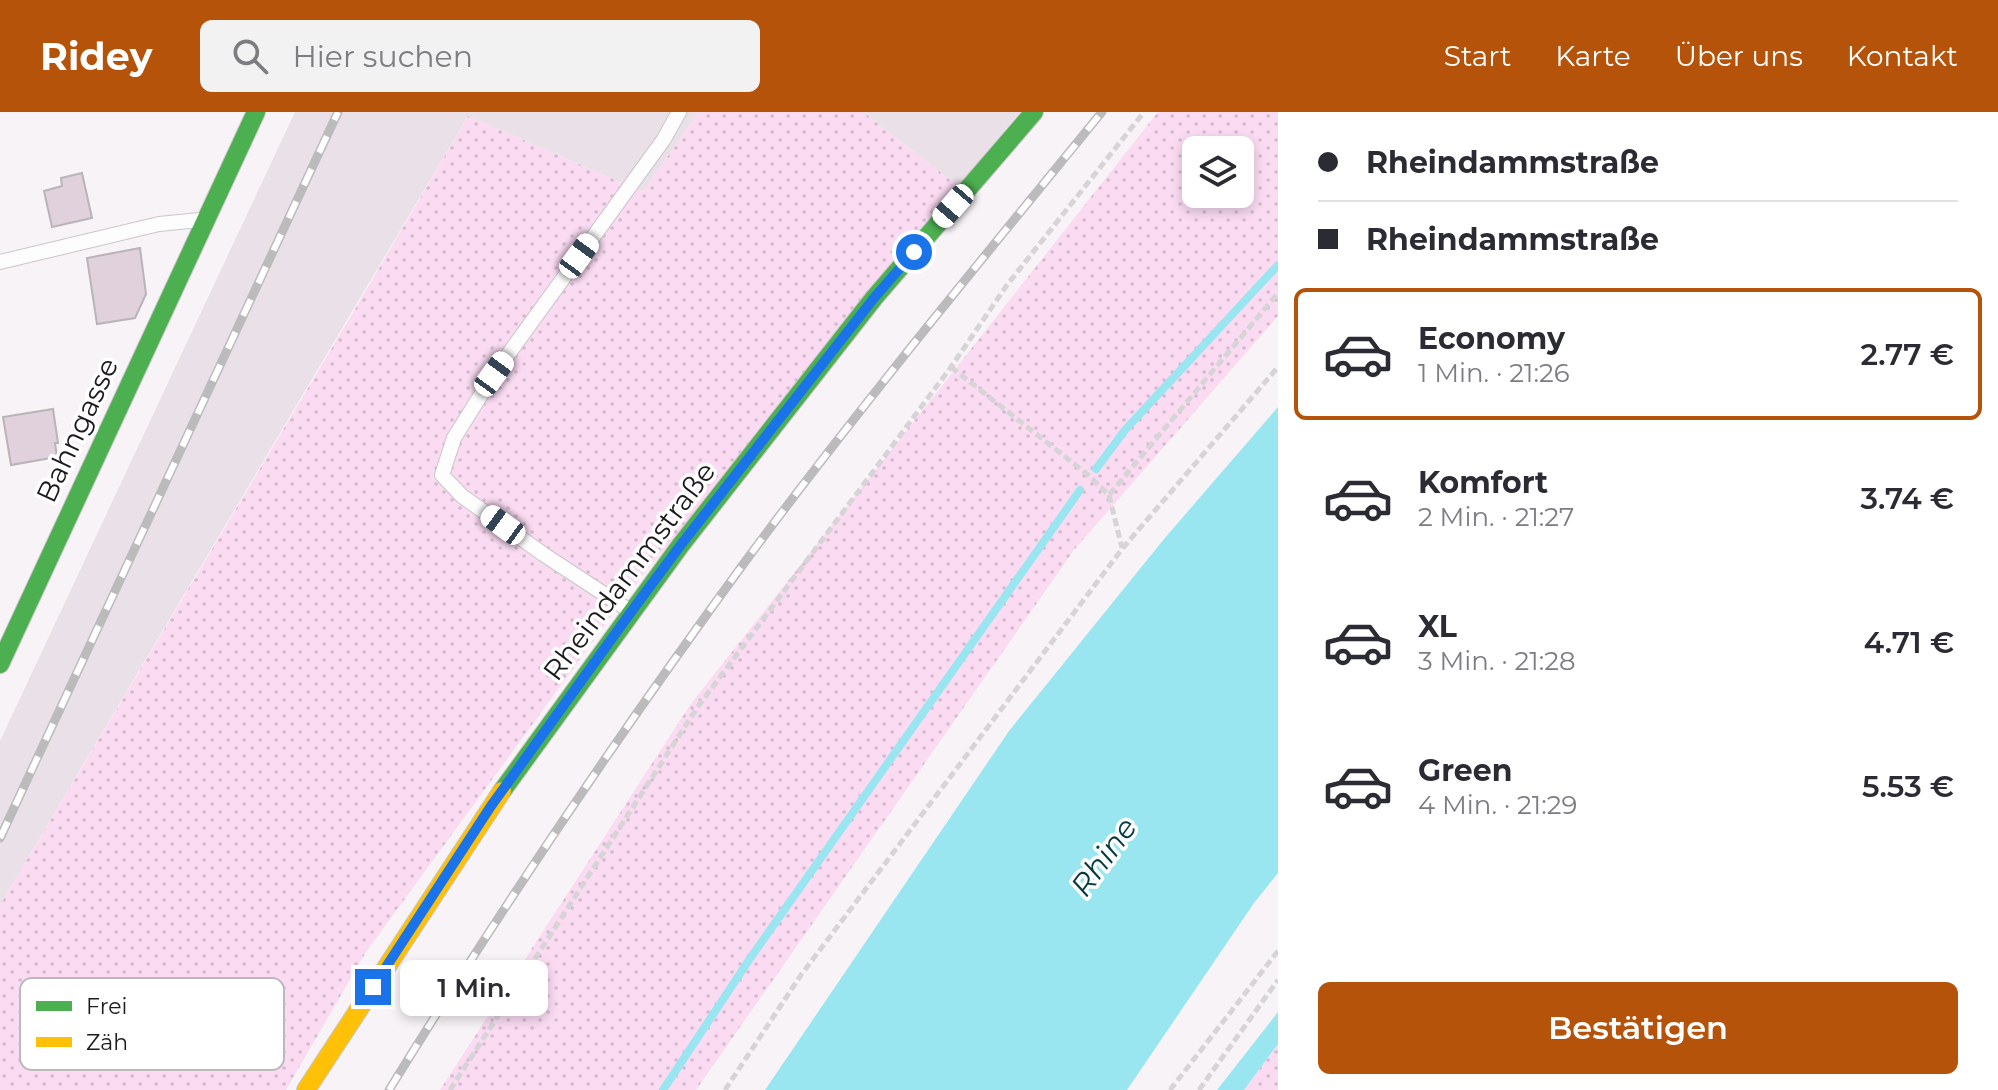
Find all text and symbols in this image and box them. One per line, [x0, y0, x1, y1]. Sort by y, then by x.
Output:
search box [200, 20, 760, 92]
text: Ridey [40, 33, 152, 80]
icon: search [228, 34, 272, 78]
text: Hier suchen [292, 38, 473, 75]
text: Start [1444, 39, 1511, 73]
text: Karte [1555, 39, 1631, 73]
text: Über uns [1675, 39, 1803, 73]
text: Kontakt [1847, 39, 1958, 73]
map controls [1182, 136, 1254, 208]
button: layers [1182, 136, 1254, 208]
text: Rheindammstraße [1366, 144, 1659, 181]
car [928, 180, 978, 232]
text: Rheindammstraße [1366, 221, 1659, 258]
car [555, 230, 603, 282]
route start [896, 234, 932, 270]
icon: car [1322, 318, 1394, 390]
text: Economy [1418, 320, 1565, 357]
text: 2.77 € [1860, 336, 1954, 373]
car [470, 348, 518, 400]
street label: Bahngasse [29, 352, 125, 508]
text: 1 Min. · 21:26 [1418, 357, 1570, 389]
street label: Rheindammstraße [536, 455, 722, 687]
icon: car [1322, 462, 1394, 534]
text: Komfort [1418, 464, 1548, 501]
text: 3.74 € [1861, 480, 1954, 517]
car [477, 501, 529, 549]
text: 2 Min. · 21:27 [1418, 501, 1574, 533]
icon: car [1322, 606, 1394, 678]
text: XL [1418, 608, 1457, 645]
text: 4.71 € [1864, 624, 1954, 661]
text: 3 Min. · 21:28 [1418, 645, 1576, 677]
icon: car [1322, 750, 1394, 822]
text: Green [1418, 752, 1512, 789]
text: 5.53 € [1862, 768, 1954, 805]
text: 4 Min. · 21:29 [1418, 789, 1577, 821]
water label: Rhine [1063, 810, 1145, 903]
callout: 1 Min. [401, 959, 549, 1015]
route end [355, 969, 391, 1005]
text: 1 Min. [437, 972, 511, 1004]
legend [20, 978, 284, 1070]
button: Bestätigen [1318, 982, 1958, 1074]
text: Frei [86, 993, 127, 1020]
text: Zäh [86, 1029, 128, 1056]

